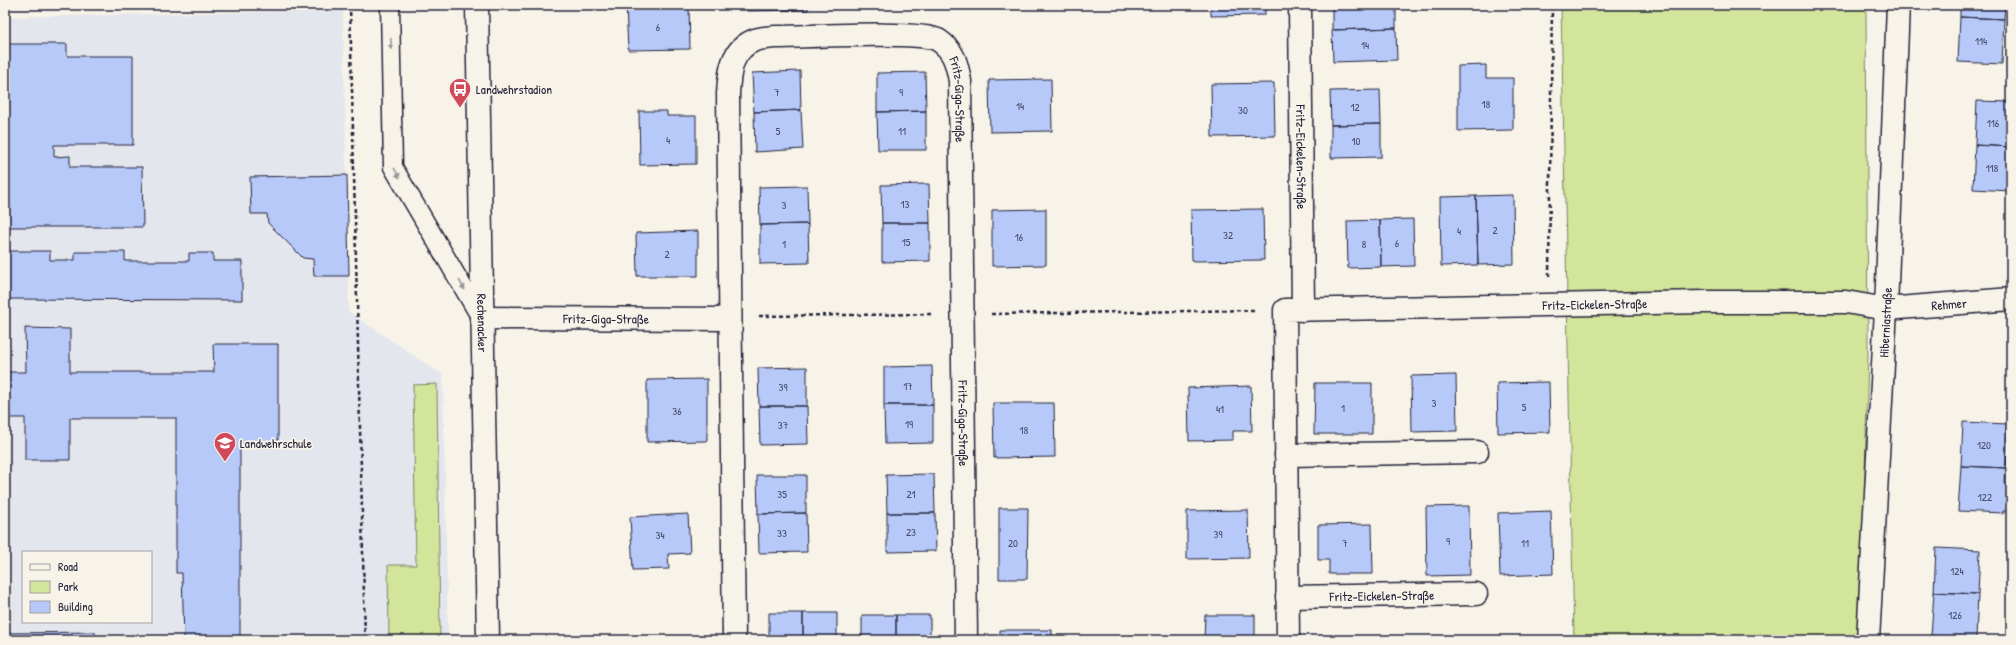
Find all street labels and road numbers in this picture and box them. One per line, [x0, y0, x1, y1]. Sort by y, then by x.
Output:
street label: Fritz-Giga-Straße [945, 53, 970, 143]
street label: Fritz-Eickelen-Straße [1292, 103, 1311, 210]
street label: Hiberniastraße [1874, 287, 1896, 358]
street label: Rechenacker [473, 294, 492, 352]
street label: Fritz-Eickelen-Straße [1541, 294, 1648, 314]
street label: Rehmer [1931, 294, 1968, 314]
street label: Fritz-Giga-Straße [562, 309, 649, 328]
street label: Fritz-Giga-Straße [954, 379, 973, 467]
street label: Fritz-Eickelen-Straße [1328, 586, 1435, 605]

